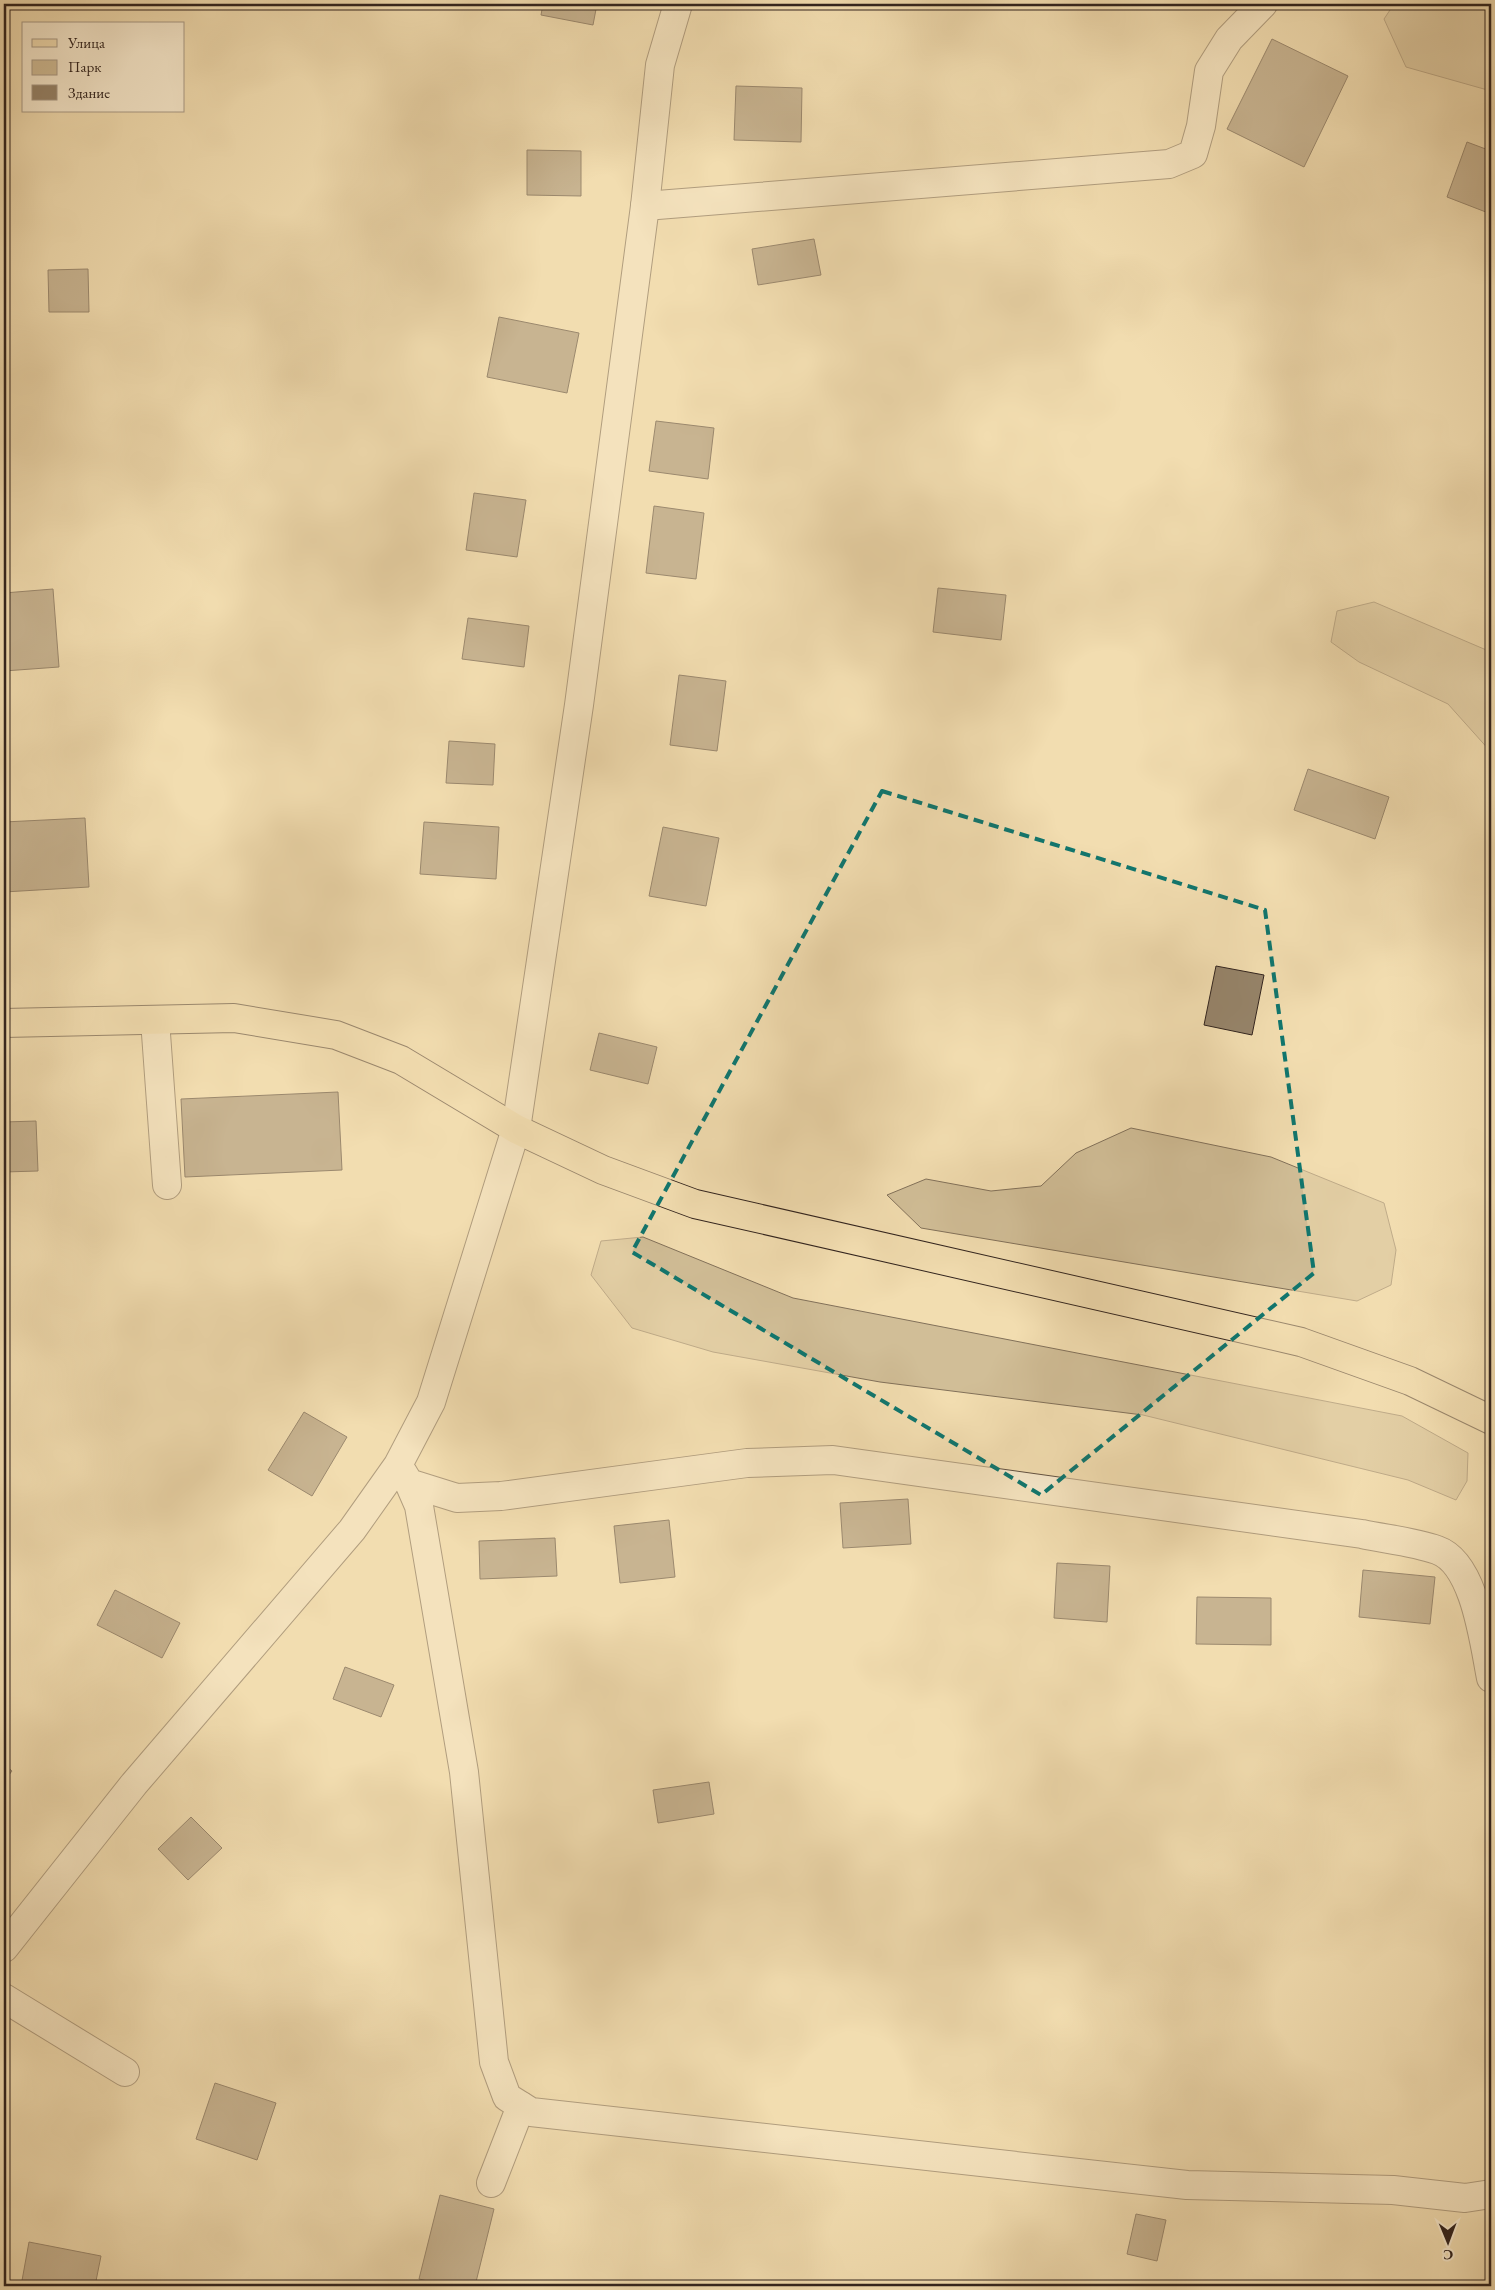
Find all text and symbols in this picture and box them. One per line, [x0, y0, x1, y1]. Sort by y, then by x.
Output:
legend [22, 22, 185, 112]
text: Улица [67, 33, 105, 52]
text: Парк [68, 57, 101, 76]
text: Здание [68, 83, 110, 102]
north arrow [1422, 2218, 1472, 2268]
text: С [1443, 2246, 1453, 2264]

